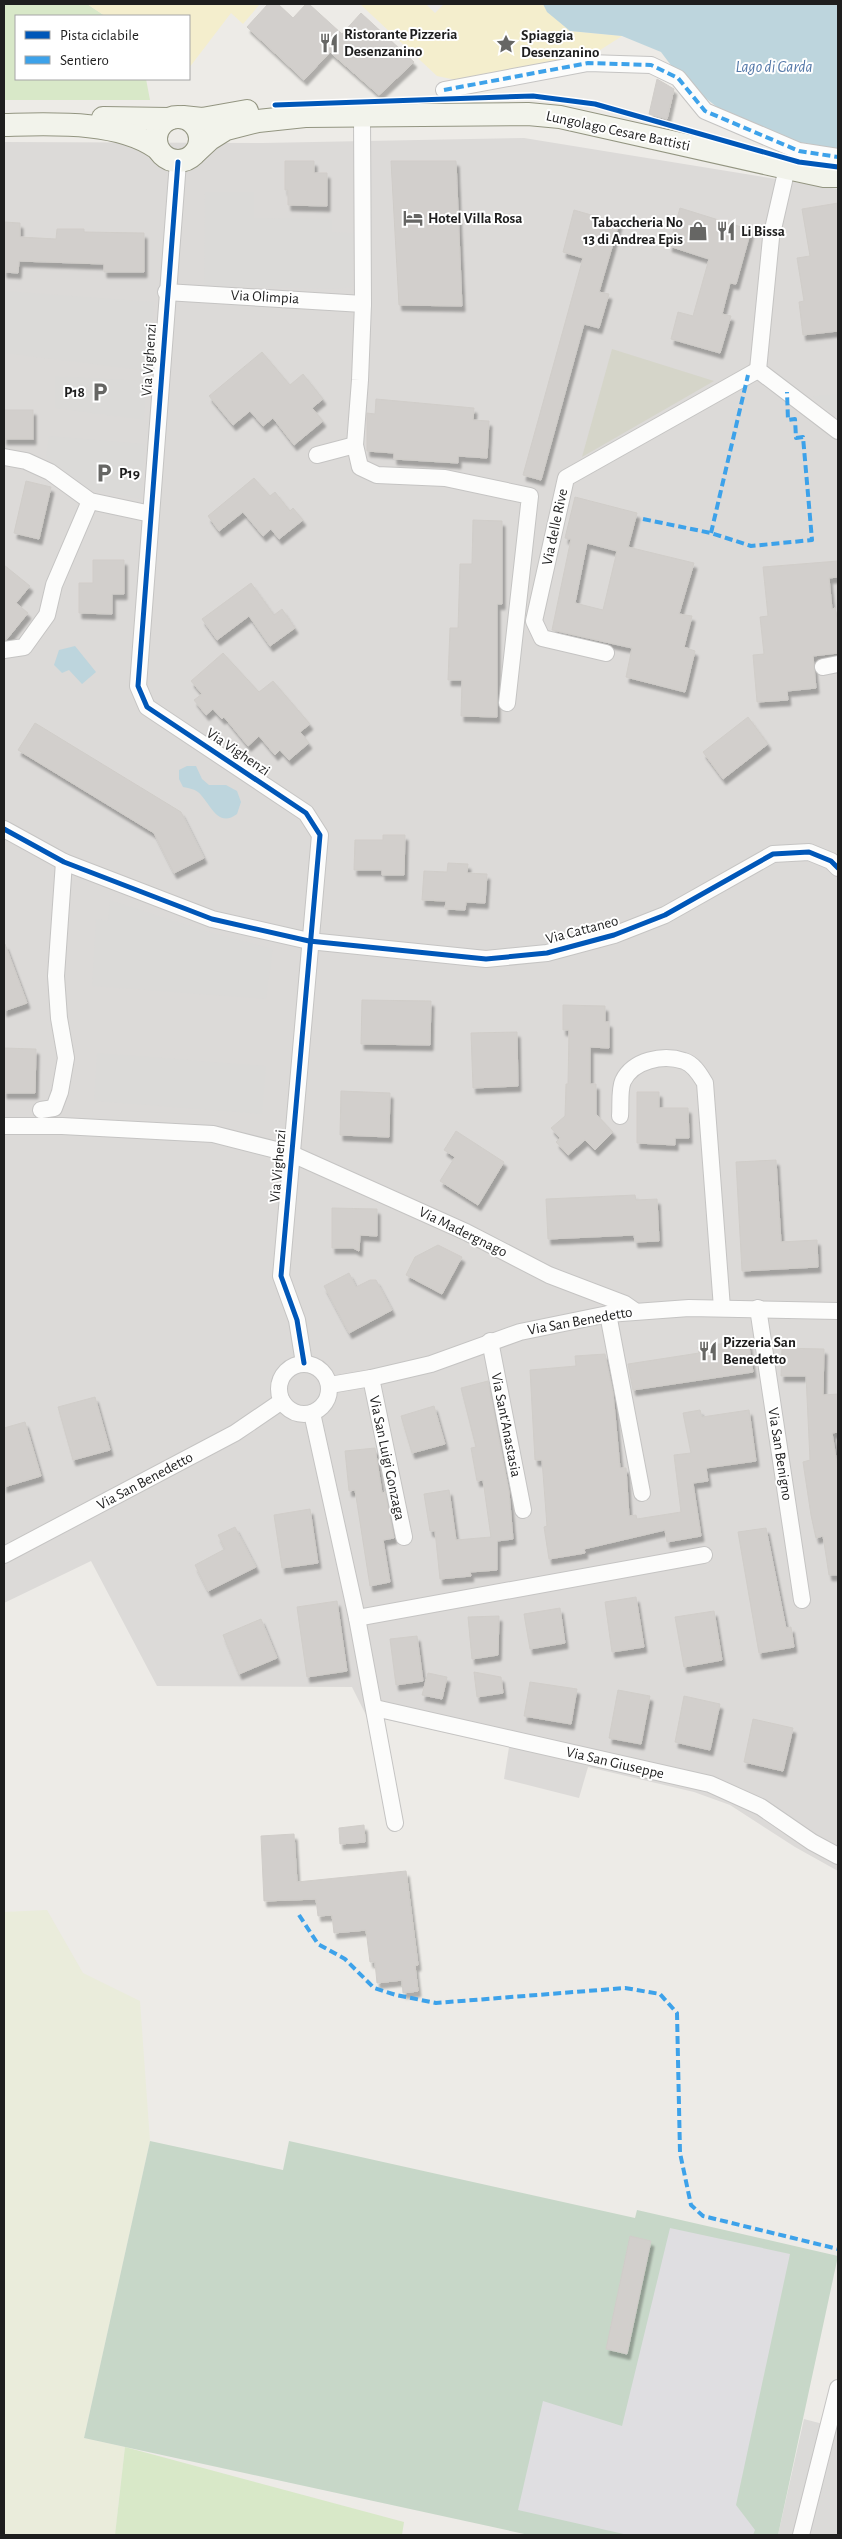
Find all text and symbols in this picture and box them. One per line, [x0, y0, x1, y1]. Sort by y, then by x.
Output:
legend [15, 15, 190, 80]
place label: Ristorante Pizzeria Desenzanino [344, 27, 458, 59]
text: Pista ciclabile [60, 28, 139, 43]
place label: Spiaggia Desenzanino [521, 28, 599, 60]
restaurant icon: Ristorante Pizzeria Desenzanino [318, 32, 340, 54]
place icon: Spiaggia Desenzanino [495, 33, 517, 55]
text: Sentiero [60, 53, 109, 68]
water label: Lago di Garda [735, 59, 813, 75]
street label: Lungolago Cesare Battisti [545, 108, 691, 154]
hotel icon: Hotel Villa Rosa [402, 207, 424, 229]
place label: Hotel Villa Rosa [428, 211, 523, 226]
place label: Tabaccheria No 13 di Andrea Epis [583, 215, 683, 247]
shop icon: Tabaccheria No 13 di Andrea Epis [687, 220, 709, 242]
restaurant icon: Li Bissa [715, 220, 737, 242]
place label: Li Bissa [741, 224, 785, 239]
street label: Via Olimpia [230, 288, 300, 306]
street label: Via Vighenzi [139, 323, 159, 397]
parking icon: P18 [89, 381, 111, 403]
place label: P18 [64, 385, 85, 400]
parking icon: P19 [93, 462, 115, 484]
place label: P19 [119, 466, 140, 481]
street label: Via delle Rive [540, 487, 570, 567]
street label: Via Vighenzi [203, 725, 273, 779]
street label: Via Cattaneo [544, 913, 620, 947]
street label: Via Vighenzi [267, 1129, 289, 1203]
street label: Via Madergnago [416, 1204, 510, 1260]
street label: Via San Benedetto [526, 1304, 634, 1338]
place label: Pizzeria San Benedetto [723, 1335, 796, 1367]
restaurant icon: Pizzeria San Benedetto [697, 1340, 719, 1362]
street label: Via Sant'Anastasia [489, 1372, 523, 1479]
street label: Via San Luigi Gonzaga [366, 1394, 408, 1522]
street label: Via San Benigno [765, 1406, 795, 1502]
street label: Via San Benedetto [95, 1449, 195, 1513]
street label: Via San Giuseppe [564, 1744, 666, 1782]

